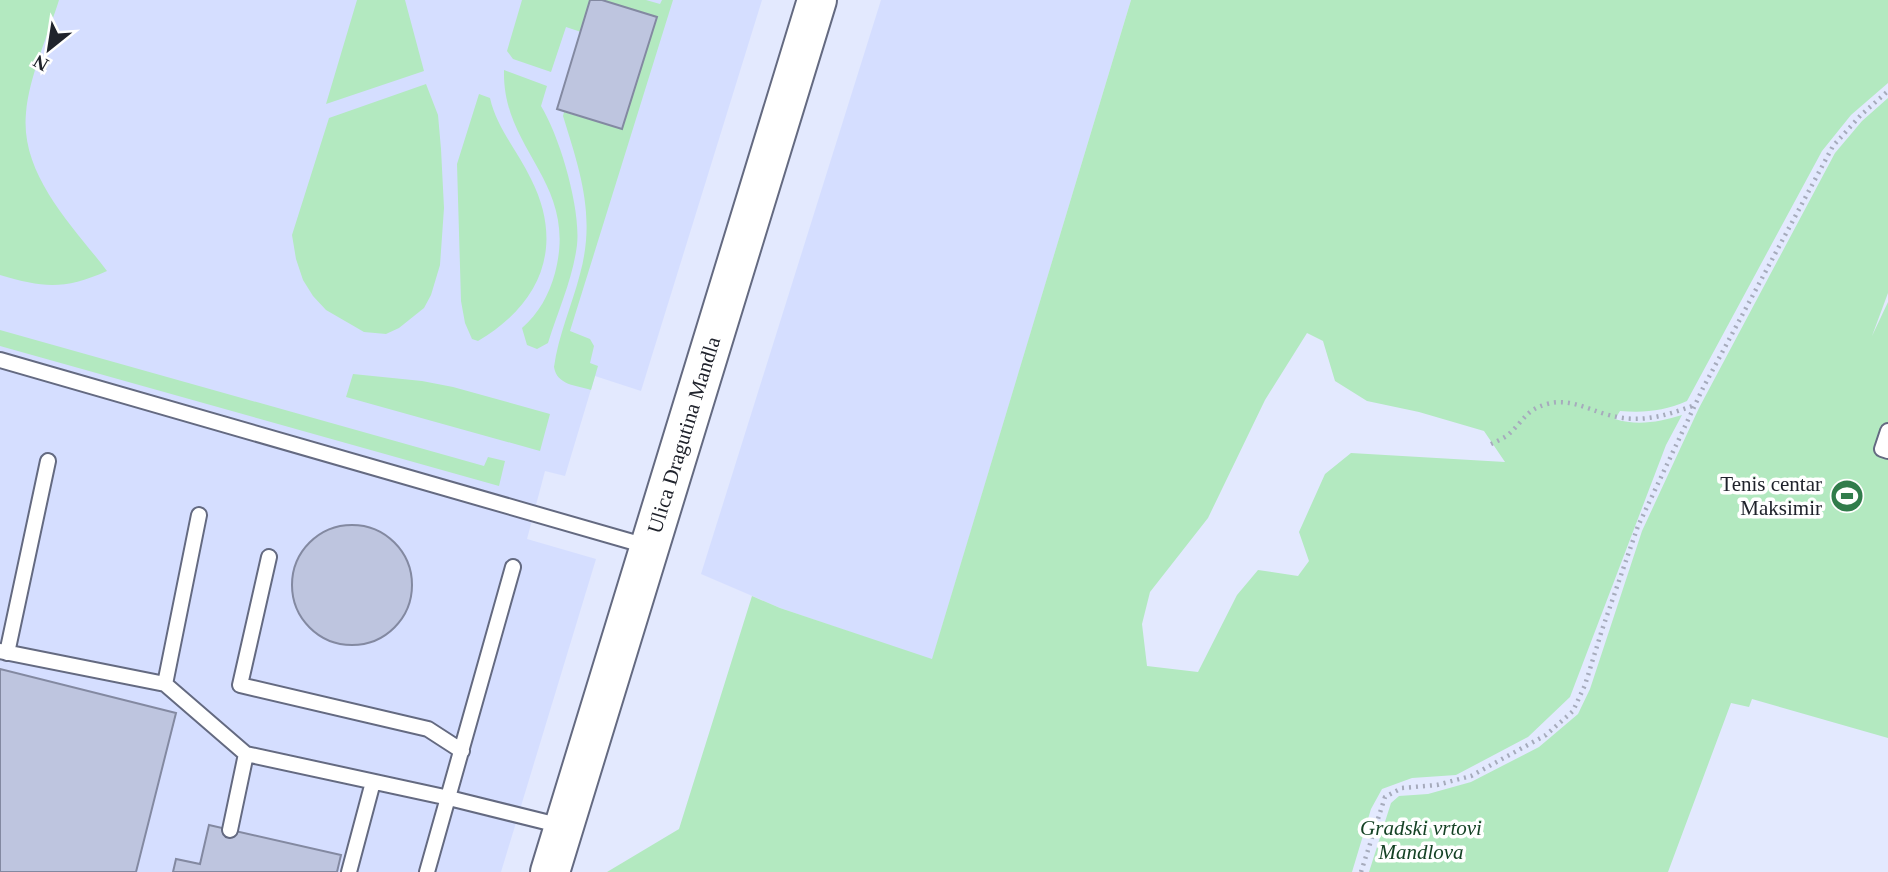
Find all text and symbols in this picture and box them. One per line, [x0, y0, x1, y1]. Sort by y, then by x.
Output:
north arrow [14, 14, 84, 84]
text: N [29, 51, 52, 76]
street label: Ulica Dragutina Mandla [642, 333, 725, 536]
place label: Tenis centar Maksimir [1720, 472, 1822, 520]
sports icon: Tenis centar Maksimir [1828, 477, 1866, 515]
park label: Gradski vrtovi Mandlova [1360, 816, 1482, 864]

